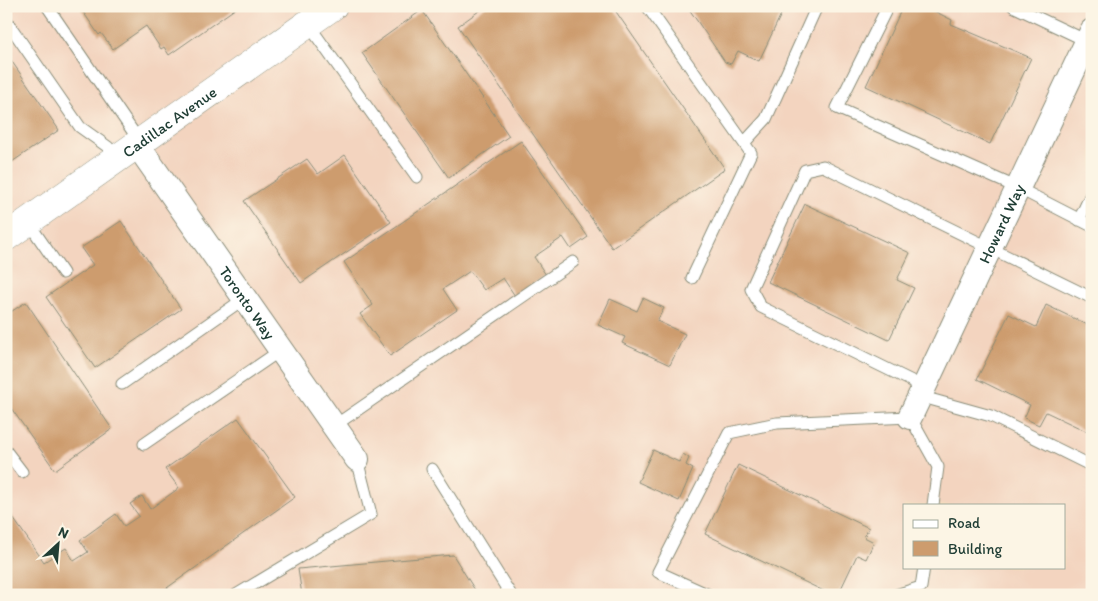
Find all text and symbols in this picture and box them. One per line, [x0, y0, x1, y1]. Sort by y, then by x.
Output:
street label: Cadillac Avenue [119, 82, 220, 161]
street label: Howard Way [974, 180, 1028, 266]
street label: Toronto Way [215, 262, 280, 343]
legend [903, 504, 1066, 568]
text: Road [948, 514, 981, 532]
north arrow [32, 518, 82, 568]
text: N [56, 523, 71, 542]
text: Building [948, 540, 1002, 558]

